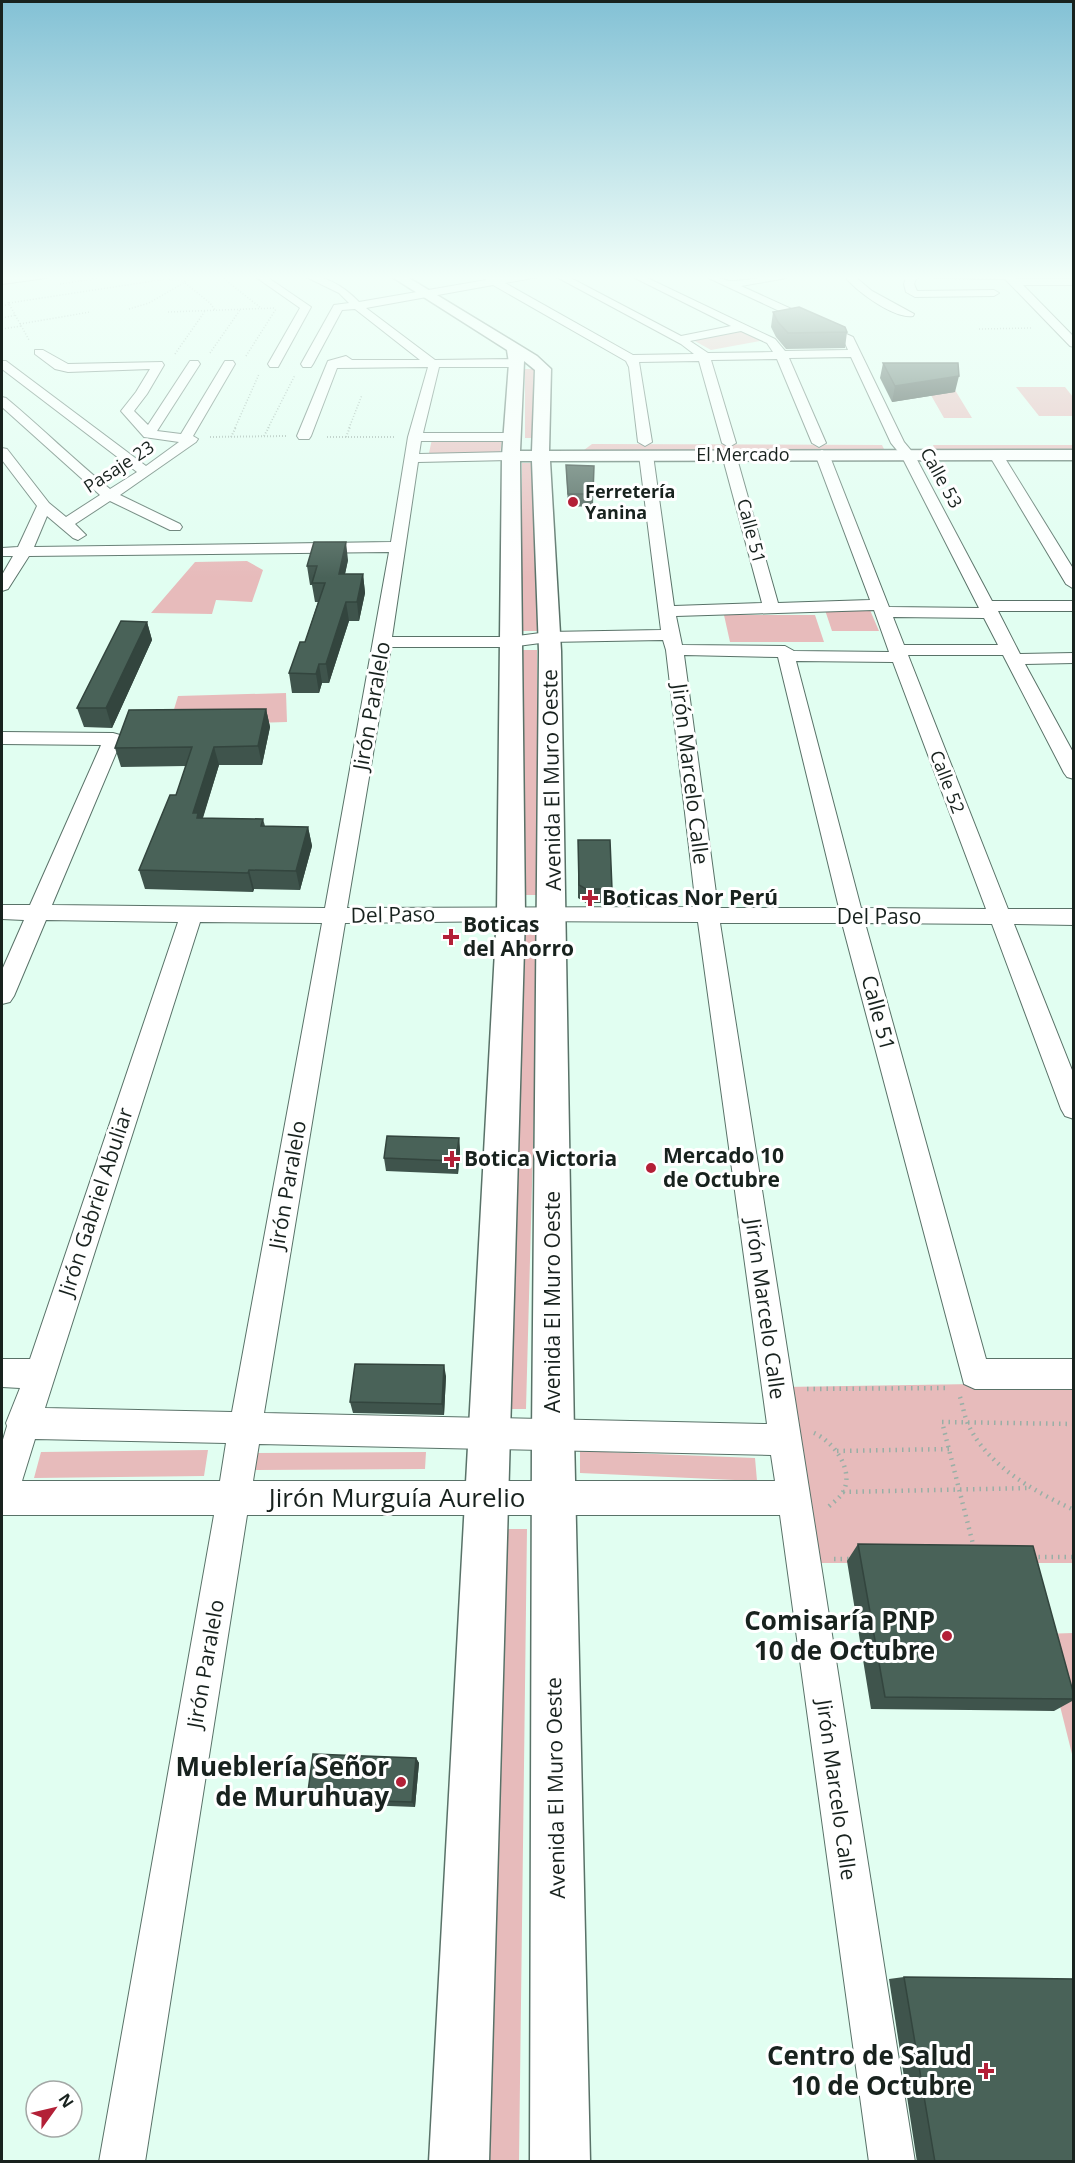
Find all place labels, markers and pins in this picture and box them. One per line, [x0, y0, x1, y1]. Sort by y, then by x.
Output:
place label: Ferretería Yanina [585, 479, 675, 524]
marker: Ferretería Yanina [566, 495, 580, 509]
place label: Boticas Nor Perú [602, 883, 778, 911]
marker: Boticas Nor Perú [583, 891, 597, 905]
place label: Boticas del Ahorro [463, 910, 574, 962]
marker: Boticas del Ahorro [444, 930, 458, 944]
place label: Mercado 10 de Octubre [663, 1141, 784, 1193]
place label: Botica Victoria [464, 1144, 617, 1172]
marker: Botica Victoria [445, 1152, 459, 1166]
marker: Mercado 10 de Octubre [644, 1161, 658, 1175]
place label: Comisaría PNP 10 de Octubre [744, 1602, 935, 1668]
marker: Comisaría PNP 10 de Octubre [940, 1629, 954, 1643]
place label: Mueblería Señor de Muruhuay [175, 1748, 389, 1814]
marker: Mueblería Señor de Muruhuay [394, 1775, 408, 1789]
place label: Centro de Salud 10 de Octubre [767, 2037, 972, 2103]
marker: Centro de Salud 10 de Octubre [977, 2062, 995, 2080]

